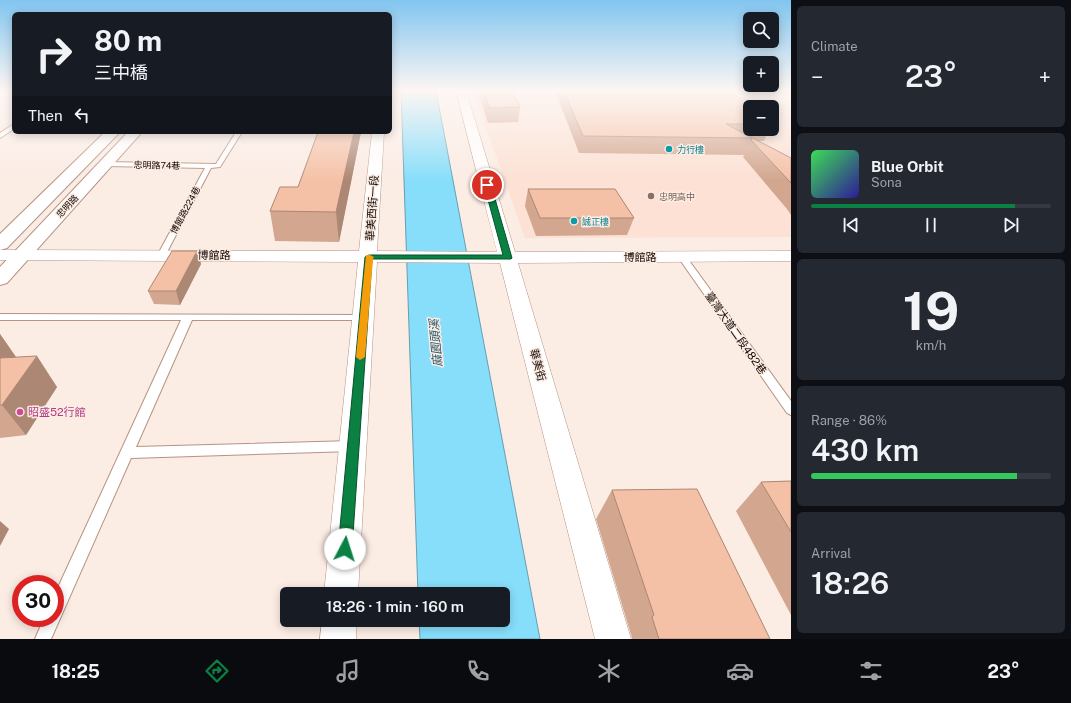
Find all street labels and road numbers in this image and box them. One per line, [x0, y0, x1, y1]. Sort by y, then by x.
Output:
street label: 忠明路74巷 [133, 159, 181, 171]
street label: 華美西街一段 [364, 175, 380, 241]
street label: 博館路224巷 [168, 184, 202, 236]
street label: 忠明路 [54, 192, 80, 220]
street label: 博館路 [197, 249, 231, 261]
street label: 博館路 [624, 251, 657, 263]
street label: 臺灣大道二段482巷 [703, 290, 769, 376]
street label: 華美街 [528, 348, 548, 382]

